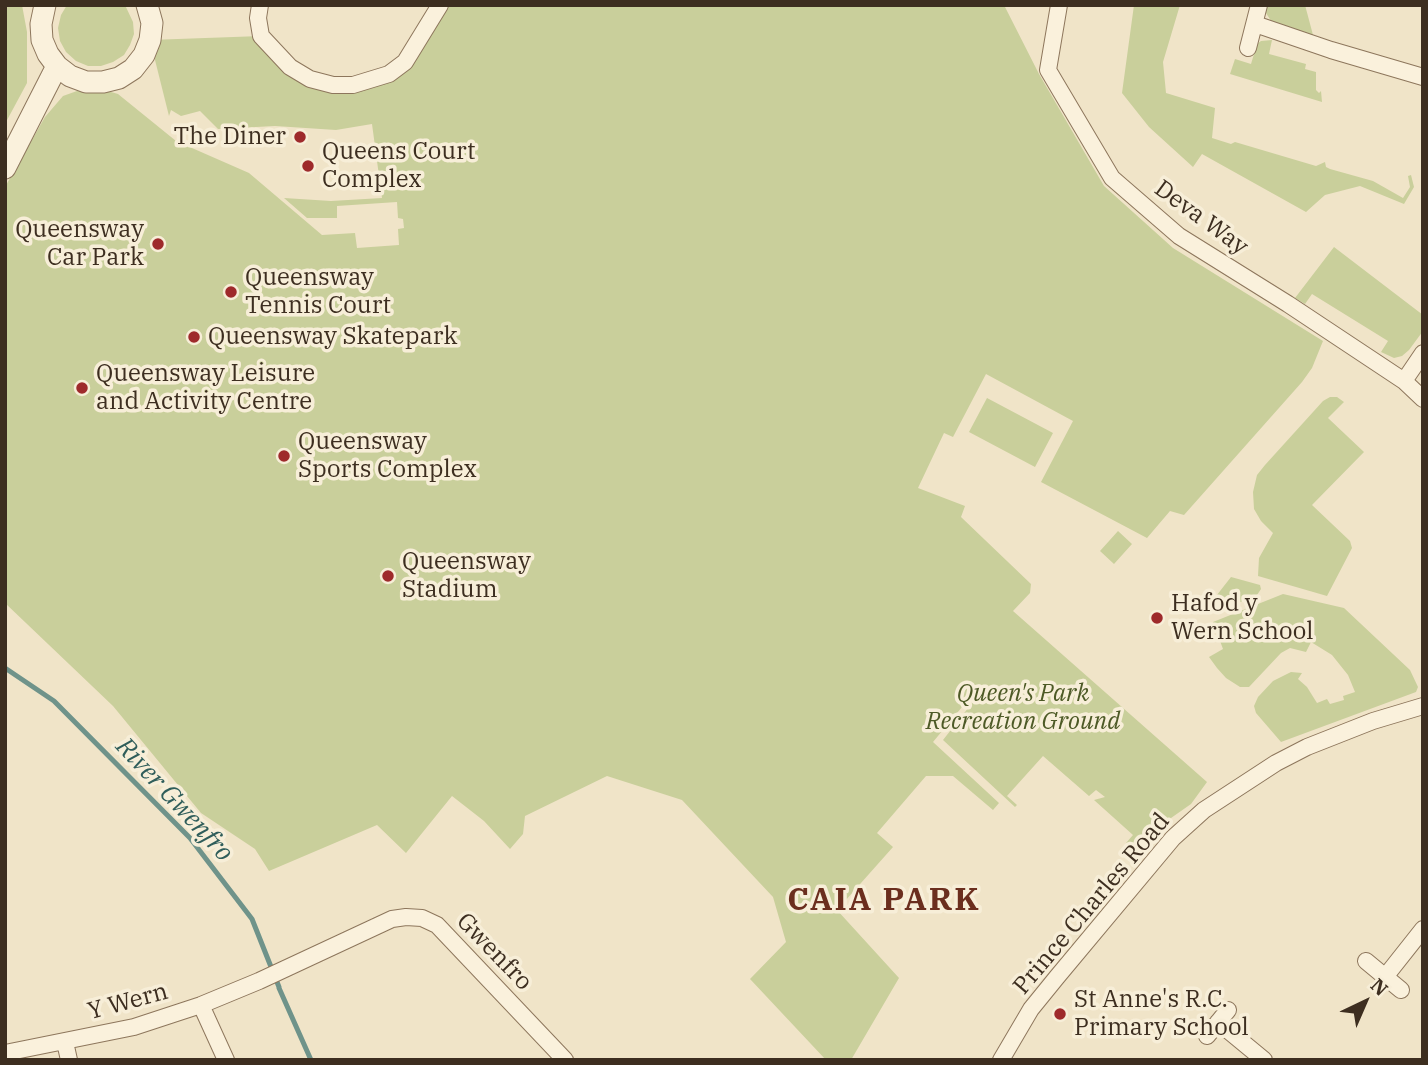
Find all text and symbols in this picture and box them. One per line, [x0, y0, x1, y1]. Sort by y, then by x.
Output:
place label: The Diner [174, 123, 286, 151]
marker: The Diner [292, 129, 308, 145]
place label: Queens Court Complex [322, 138, 475, 194]
marker: Queens Court Complex [300, 158, 316, 174]
street label: Deva Way [1149, 174, 1253, 262]
place label: Queensway Car Park [15, 216, 144, 272]
marker: Queensway Car Park [150, 236, 166, 252]
place label: Queensway Tennis Court [245, 264, 391, 320]
marker: Queensway Tennis Court [223, 284, 239, 300]
place label: Queensway Skatepark [208, 323, 457, 351]
marker: Queensway Skatepark [186, 329, 202, 345]
place label: Queensway Leisure and Activity Centre [96, 360, 315, 416]
marker: Queensway Leisure and Activity Centre [74, 380, 90, 396]
place label: Queensway Sports Complex [298, 428, 477, 484]
marker: Queensway Sports Complex [276, 448, 292, 464]
place label: Queensway Stadium [402, 548, 531, 604]
marker: Queensway Stadium [380, 568, 396, 584]
place label: Hafod y Wern School [1171, 590, 1314, 646]
marker: Hafod y Wern School [1149, 610, 1165, 626]
park label: Queen's Park Recreation Ground [926, 680, 1120, 736]
water label: River Gwenfro [109, 732, 239, 868]
street label: Prince Charles Road [1008, 808, 1176, 1000]
district label: CAIA PARK [788, 882, 980, 920]
street label: Gwenfro [450, 907, 538, 997]
north arrow [1330, 967, 1400, 1037]
text: N [1366, 973, 1393, 1001]
street label: Y Wern [85, 978, 171, 1026]
place label: St Anne's R.C. Primary School [1074, 986, 1249, 1042]
marker: St Anne's R.C. Primary School [1052, 1006, 1068, 1022]

